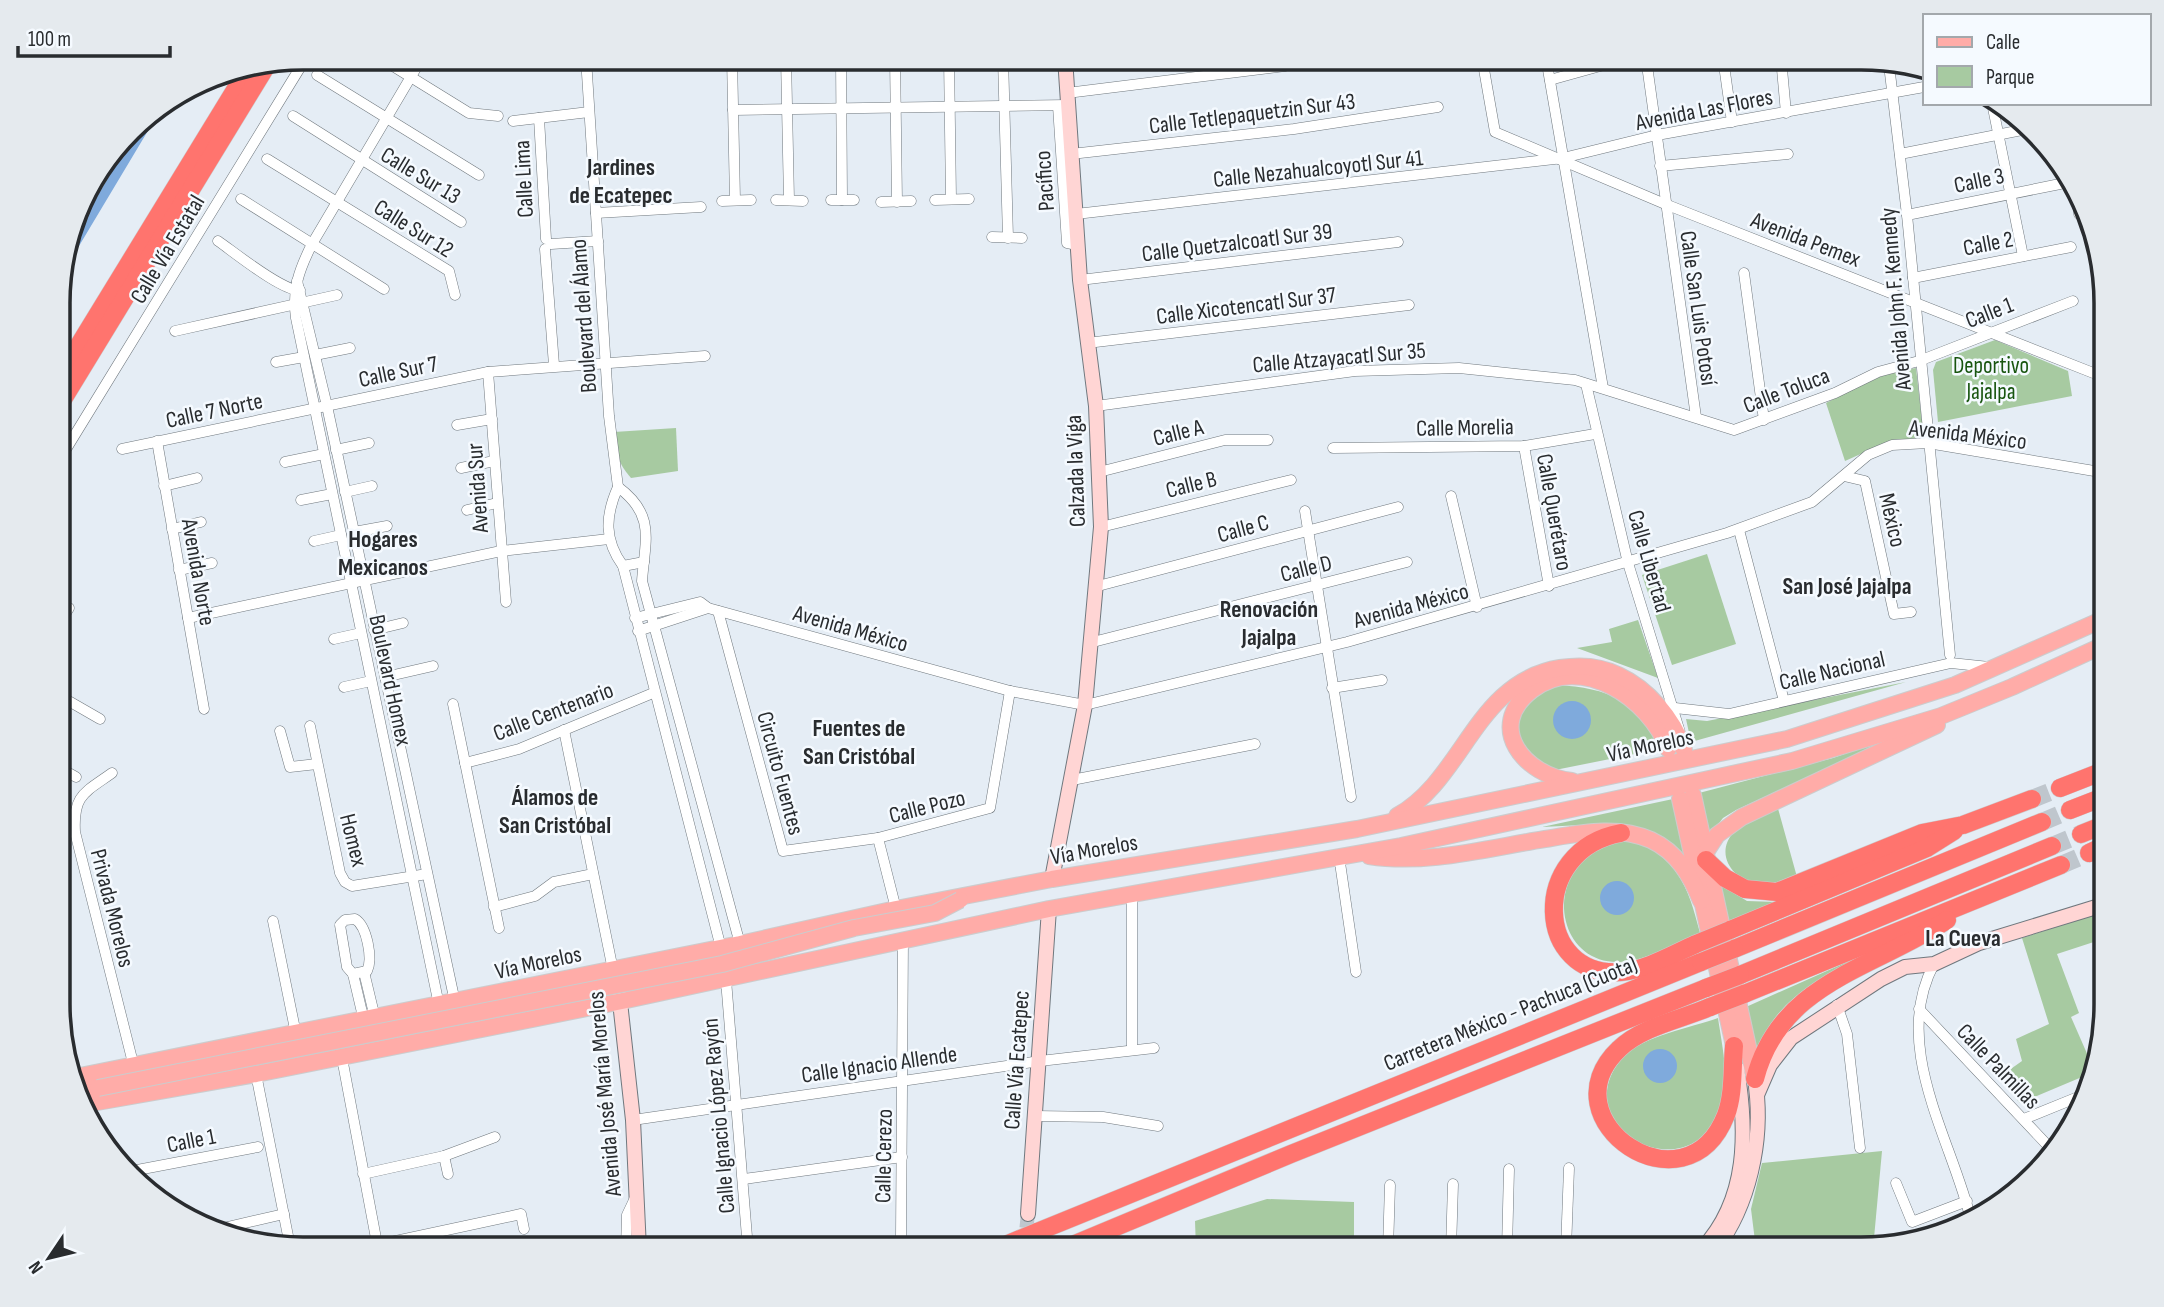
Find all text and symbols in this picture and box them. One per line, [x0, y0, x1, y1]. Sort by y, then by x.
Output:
scale bar [18, 14, 170, 58]
legend [1923, 14, 2150, 105]
text: 100 m [28, 27, 71, 52]
text: Calle [1986, 30, 2020, 55]
text: Parque [1986, 65, 2034, 90]
street label: Avenida Las Flores [1632, 83, 1775, 137]
street label: Calle Tetlepaquetzin Sur 43 [1147, 87, 1357, 141]
street label: Calle Lima [508, 140, 540, 218]
street label: Calle Sur 13 [375, 141, 466, 211]
street label: Calle Nezahualcoyotl Sur 41 [1212, 144, 1424, 194]
street label: Pacífico [1029, 150, 1061, 212]
district label: Jardines de Ecatepec [569, 153, 673, 210]
street label: Calle 3 [1951, 162, 2007, 200]
street label: Calle Vía Estatal [125, 190, 211, 309]
street label: Calle Sur 12 [368, 194, 458, 264]
street label: Avenida Pemex [1746, 206, 1865, 274]
street label: Avenida John F. Kennedy [1874, 206, 1918, 392]
street label: Calle Quetzalcoatl Sur 39 [1140, 217, 1334, 269]
street label: Calle 2 [1961, 225, 2016, 263]
street label: Calle San Luis Potosí [1673, 229, 1723, 388]
street label: Boulevard del Álamo [565, 238, 603, 394]
street label: Calle Xicotencatl Sur 37 [1155, 281, 1338, 331]
street label: Calle 1 [1961, 291, 2017, 335]
street label: Calle Atzayacatl Sur 35 [1251, 336, 1427, 380]
street label: Calle Sur 7 [356, 350, 440, 394]
park label: Deportivo Jajalpa [1953, 352, 2029, 406]
street label: Calle Toluca [1739, 362, 1833, 420]
street label: Calle 7 Norte [163, 387, 265, 435]
street label: Calle A [1150, 413, 1206, 453]
street label: Calle Morelia [1416, 413, 1514, 443]
street label: Calzada la Viga [1060, 414, 1092, 528]
street label: Avenida México [1907, 414, 2028, 456]
street label: Avenida Sur [461, 442, 495, 535]
street label: Calle Querétaro [1530, 452, 1578, 573]
street label: Calle B [1163, 465, 1220, 505]
street label: México [1872, 491, 1912, 550]
street label: Calle Libertad [1621, 507, 1677, 616]
street label: Calle C [1214, 509, 1272, 549]
street label: Avenida Norte [175, 516, 221, 628]
district label: Hogares Mexicanos [338, 525, 428, 582]
street label: Calle D [1277, 549, 1335, 589]
district label: San José Jajalpa [1782, 572, 1912, 601]
street label: Avenida México [1350, 577, 1472, 635]
district label: Renovación Jajalpa [1220, 595, 1318, 652]
street label: Avenida México [789, 599, 911, 659]
street label: Boulevard Homex [362, 612, 418, 749]
street label: Calle Nacional [1777, 645, 1888, 697]
street label: Calle Centenario [489, 676, 617, 748]
street label: Circuito Fuentes [750, 708, 810, 838]
district label: Fuentes de San Cristóbal [803, 714, 915, 771]
street label: Vía Morelos [1604, 723, 1696, 769]
district label: Álamos de San Cristóbal [499, 783, 611, 840]
street label: Calle Pozo [886, 784, 968, 830]
street label: Homex [333, 811, 373, 870]
street label: Vía Morelos [1048, 829, 1140, 871]
street label: Privada Morelos [84, 846, 140, 970]
district label: La Cueva [1925, 924, 2001, 953]
street label: Vía Morelos [492, 940, 584, 986]
street label: Carretera México - Pachuca (Cuota) [1380, 950, 1641, 1078]
street label: Avenida José María Morelos [582, 990, 628, 1199]
street label: Calle Vía Ecatepec [998, 990, 1036, 1131]
street label: Calle Ignacio López Rayón [697, 1017, 741, 1215]
street label: Calle Palmillas [1951, 1018, 2046, 1115]
street label: Calle Ignacio Allende [800, 1040, 959, 1090]
street label: Calle Cerezo [869, 1109, 899, 1203]
street label: Calle 1 [164, 1123, 218, 1159]
north arrow [14, 1223, 84, 1293]
text: N [24, 1256, 49, 1278]

